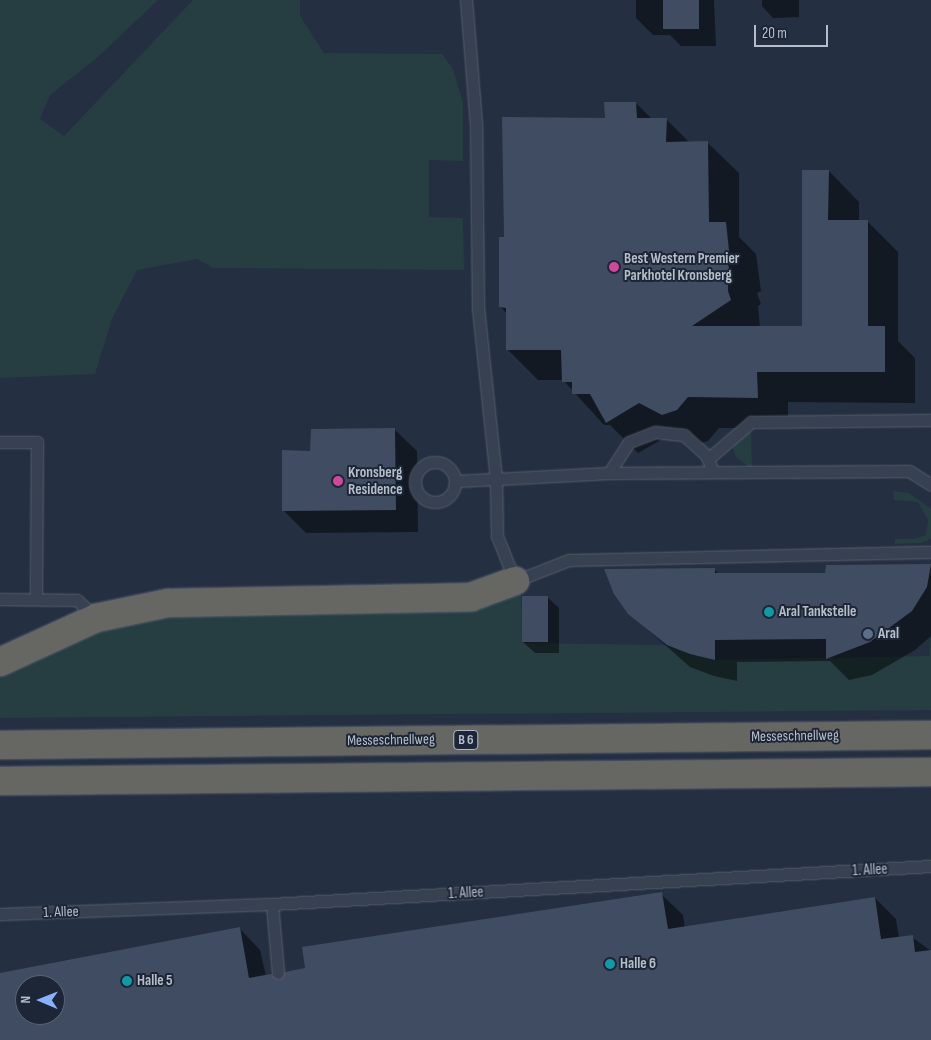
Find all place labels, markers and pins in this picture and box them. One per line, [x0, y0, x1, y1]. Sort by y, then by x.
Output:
place label: Best Western Premier Parkhotel Kronsberg [624, 249, 739, 284]
marker: Best Western Premier Parkhotel Kronsberg [608, 261, 620, 273]
place label: Kronsberg Residence [348, 463, 403, 498]
marker: Kronsberg Residence [332, 475, 344, 487]
place label: Aral Tankstelle [779, 603, 856, 621]
marker: Aral Tankstelle [763, 606, 775, 618]
place label: Aral [878, 625, 899, 643]
marker: Aral [862, 628, 874, 640]
place label: Halle 6 [620, 955, 656, 973]
marker: Halle 6 [604, 958, 616, 970]
place label: Halle 5 [137, 972, 173, 990]
marker: Halle 5 [121, 975, 133, 987]

